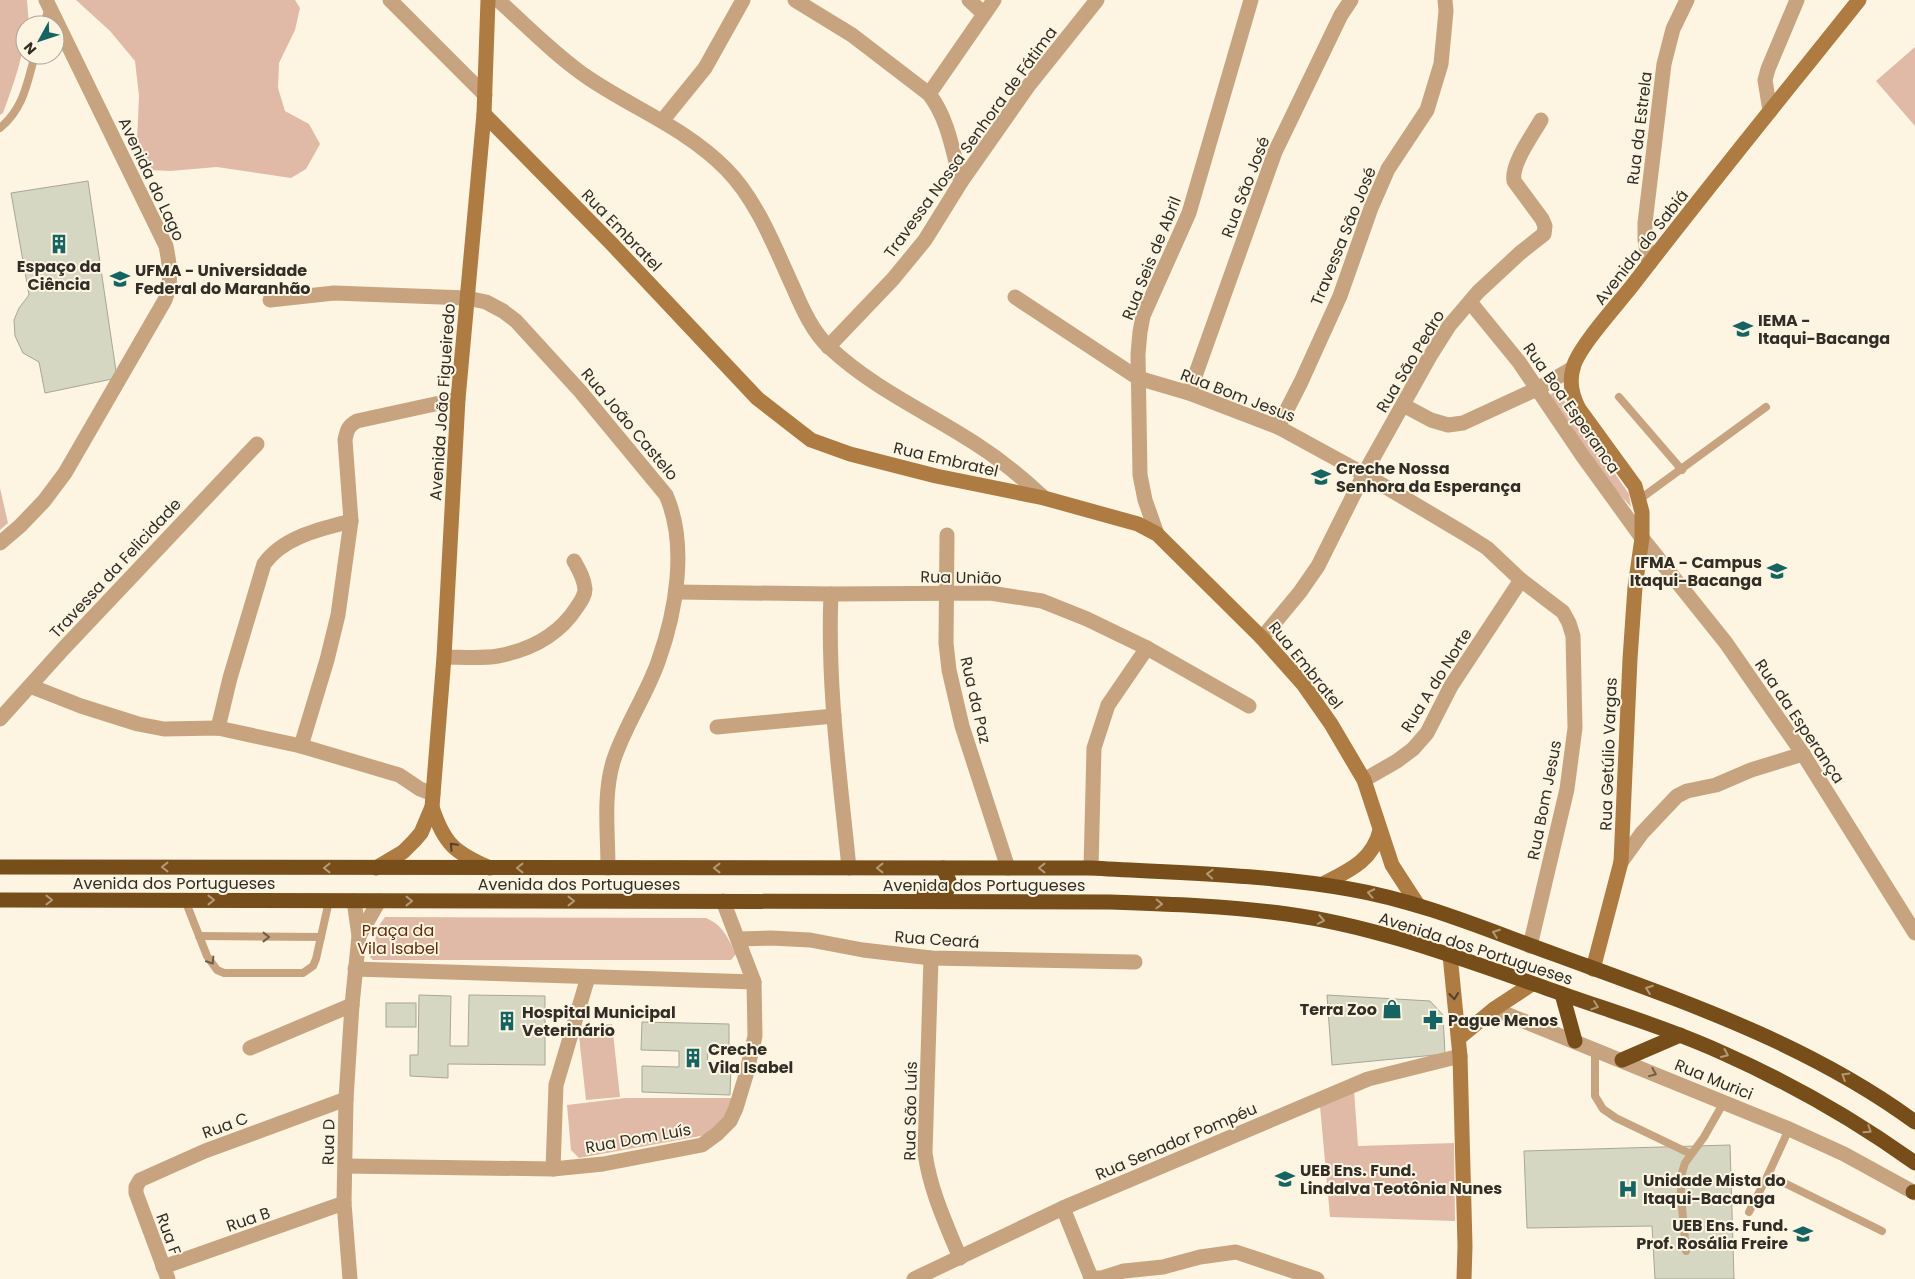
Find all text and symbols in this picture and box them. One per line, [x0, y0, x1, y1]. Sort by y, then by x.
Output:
north arrow [15, 15, 65, 65]
street label: Travessa Nossa Senhora de Fátima [878, 22, 1062, 263]
text: N [19, 38, 41, 59]
street label: Rua da Estrela [1621, 70, 1658, 186]
street label: Avenida do Lago [113, 114, 190, 245]
street label: Rua São José [1216, 133, 1275, 241]
street label: Travessa São José [1305, 163, 1382, 309]
street label: Rua Embratel [576, 184, 667, 277]
street label: Avenida do Sabiá [1589, 185, 1694, 310]
street label: Rua Seis de Abril [1116, 193, 1187, 323]
building icon: Espaço da Ciência [48, 233, 70, 255]
place label: Espaço da Ciência [17, 255, 101, 296]
place label: UFMA - Universidade Federal do Maranhão [135, 259, 311, 300]
school or university icon: UFMA - Universidade Federal do Maranhão [109, 268, 131, 290]
street label: Avenida João Figueiredo [424, 303, 461, 501]
street label: Rua São Pedro [1371, 306, 1450, 417]
place label: IEMA - Itaqui-Bacanga [1758, 309, 1890, 350]
school or university icon: IEMA - Itaqui-Bacanga [1732, 318, 1754, 340]
street label: Rua Boa Esperanca [1518, 338, 1625, 478]
street label: Rua João Castelo [576, 363, 684, 486]
street label: Rua Bom Jesus [1177, 363, 1299, 428]
street label: Rua Embratel [891, 436, 1001, 483]
place label: Creche Nossa Senhora da Esperança [1336, 457, 1521, 498]
school or university icon: Creche Nossa Senhora da Esperança [1310, 466, 1332, 488]
street label: Travessa da Felicidade [44, 493, 187, 643]
place label: IFMA - Campus Itaqui-Bacanga [1630, 551, 1762, 592]
school or university icon: IFMA - Campus Itaqui-Bacanga [1766, 560, 1788, 582]
street label: Rua União [920, 565, 1002, 590]
street label: Rua Embratel [1263, 616, 1348, 714]
street label: Rua A do Norte [1395, 624, 1478, 737]
street label: Rua da Paz [954, 654, 997, 746]
street label: Rua da Esperança [1749, 654, 1850, 788]
street label: Rua Getúlio Vargas [1594, 677, 1623, 831]
street label: Rua Bom Jesus [1522, 738, 1567, 862]
one-way arrow [450, 842, 459, 851]
one-way arrow [161, 862, 168, 872]
one-way arrow [323, 863, 331, 873]
one-way arrow [516, 863, 524, 873]
one-way arrow [713, 863, 721, 873]
one-way arrow [876, 863, 884, 873]
one-way arrow [1038, 863, 1046, 873]
one-way arrow [1206, 869, 1214, 880]
street label: Avenida dos Portugueses [73, 872, 275, 895]
street label: Avenida dos Portugueses [478, 873, 680, 896]
street label: Avenida dos Portugueses [883, 874, 1085, 897]
one-way arrow [1367, 888, 1376, 899]
one-way arrow [45, 895, 53, 905]
one-way arrow [208, 895, 215, 905]
one-way arrow [405, 896, 413, 906]
one-way arrow [568, 896, 575, 906]
one-way arrow [1156, 899, 1163, 909]
street label: Avenida dos Portugueses [1376, 906, 1576, 991]
one-way arrow [1316, 915, 1325, 925]
park label: Praça da Vila Isabel [357, 919, 439, 960]
street label: Rua Ceará [894, 925, 980, 954]
one-way arrow [1492, 929, 1501, 939]
one-way arrow [262, 932, 270, 942]
one-way arrow [205, 955, 214, 965]
one-way arrow [1645, 985, 1653, 995]
one-way arrow [1449, 993, 1460, 1001]
place label: Terra Zoo [1300, 998, 1377, 1021]
shop icon: Terra Zoo [1381, 998, 1403, 1020]
one-way arrow [1591, 1000, 1599, 1010]
place label: Hospital Municipal Veterinário [522, 1001, 676, 1042]
pharmacy icon: Pague Menos [1422, 1009, 1444, 1031]
place label: Pague Menos [1448, 1009, 1558, 1032]
building icon: Hospital Municipal Veterinário [496, 1010, 518, 1032]
place label: Creche Vila Isabel [708, 1038, 793, 1079]
building icon: Creche Vila Isabel [682, 1047, 704, 1069]
one-way arrow [1720, 1048, 1729, 1059]
street label: Rua Murici [1671, 1053, 1756, 1106]
street label: Rua São Luís [898, 1061, 923, 1161]
one-way arrow [1649, 1067, 1657, 1077]
one-way arrow [1841, 1073, 1850, 1083]
street label: Rua Senador Pompéu [1092, 1097, 1261, 1186]
street label: Rua C [199, 1107, 251, 1144]
street label: Rua Dom Luís [583, 1118, 693, 1159]
street label: Rua D [317, 1119, 340, 1165]
one-way arrow [1863, 1124, 1872, 1134]
place label: UEB Ens. Fund. Lindalva Teotônia Nunes [1300, 1159, 1502, 1200]
school or university icon: UEB Ens. Fund. Lindalva Teotônia Nunes [1274, 1168, 1296, 1190]
place label: Unidade Mista do Itaqui-Bacanga [1643, 1169, 1786, 1210]
hospital icon: Unidade Mista do Itaqui-Bacanga [1617, 1178, 1639, 1200]
street label: Rua B [223, 1201, 273, 1238]
street label: Rua F [150, 1210, 187, 1258]
place label: UEB Ens. Fund. Prof. Rosália Freire [1636, 1214, 1788, 1255]
school or university icon: UEB Ens. Fund. Prof. Rosália Freire [1792, 1223, 1814, 1245]

